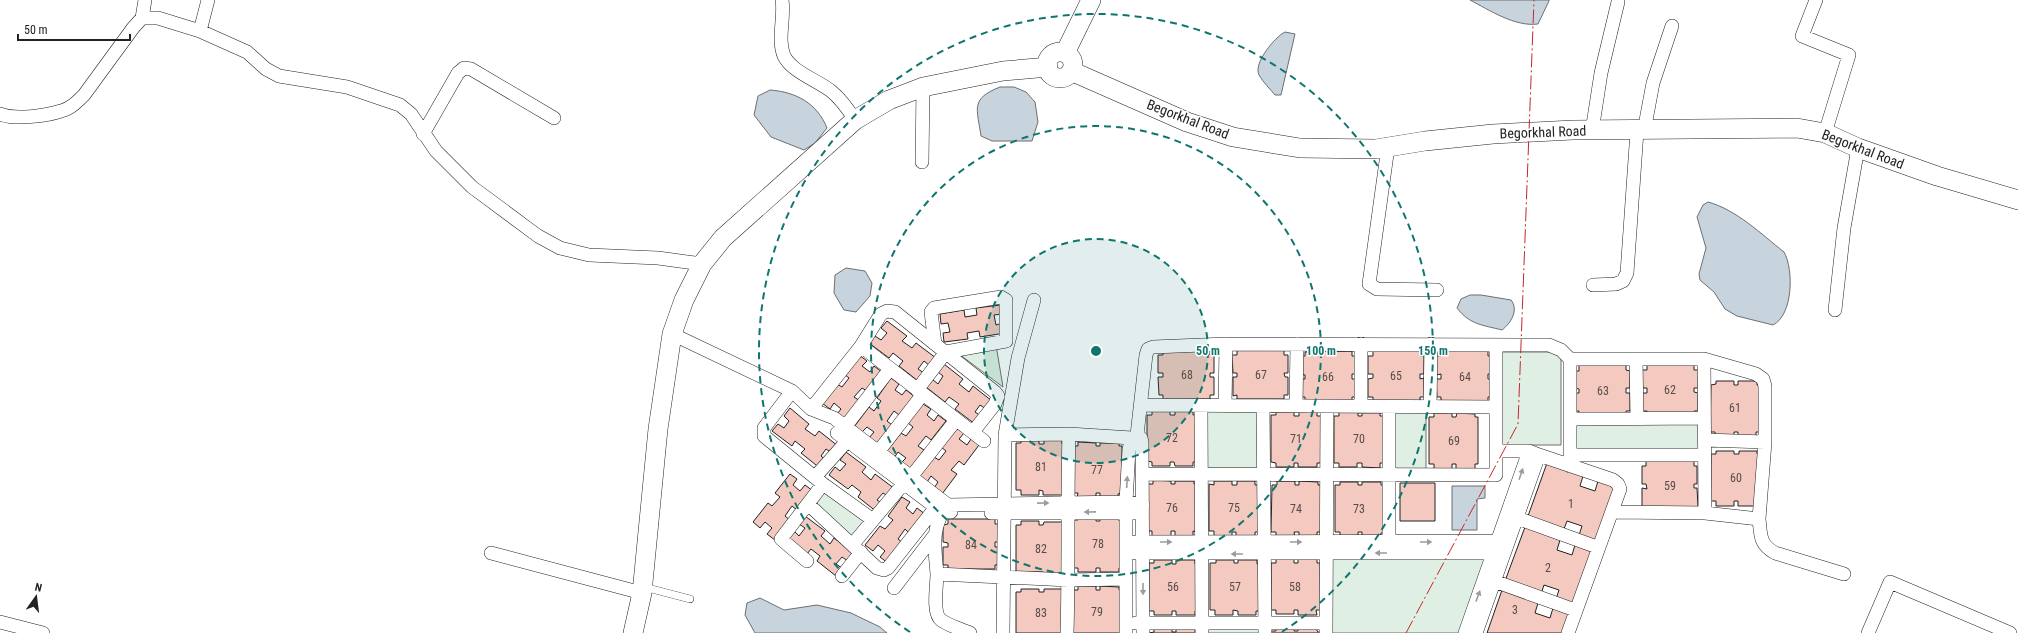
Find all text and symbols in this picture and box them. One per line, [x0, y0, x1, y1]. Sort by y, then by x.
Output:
scale bar [18, 16, 130, 42]
text: 50 m [24, 23, 48, 37]
street label: Begorkhal Road [1145, 96, 1231, 142]
street label: Begorkhal Road [1499, 122, 1587, 142]
street label: Begorkhal Road [1820, 126, 1906, 172]
centre of rings [1089, 344, 1103, 358]
text: 50 m [1196, 344, 1220, 358]
text: 100 m [1306, 344, 1336, 358]
text: 150 m [1418, 344, 1448, 358]
house number: 68 [1181, 368, 1193, 382]
house number: 67 [1255, 368, 1267, 382]
house number: 65 [1390, 369, 1402, 383]
house number: 66 [1322, 370, 1334, 384]
house number: 64 [1459, 370, 1471, 384]
house number: 62 [1664, 383, 1676, 397]
house number: 63 [1597, 384, 1609, 398]
house number: 61 [1729, 401, 1741, 415]
house number: 72 [1166, 431, 1178, 445]
house number: 71 [1290, 432, 1302, 446]
house number: 70 [1353, 432, 1365, 446]
house number: 69 [1448, 434, 1460, 448]
house number: 81 [1035, 460, 1047, 474]
house number: 77 [1091, 463, 1103, 477]
one-way arrow [1518, 467, 1524, 479]
house number: 60 [1730, 471, 1742, 485]
one-way arrow [1124, 475, 1130, 488]
house number: 59 [1664, 479, 1676, 493]
house number: 1 [1568, 497, 1574, 511]
one-way arrow [1037, 500, 1050, 506]
house number: 76 [1166, 501, 1178, 515]
house number: 75 [1228, 501, 1240, 515]
house number: 74 [1290, 502, 1302, 516]
house number: 73 [1353, 502, 1365, 516]
one-way arrow [1083, 509, 1096, 515]
house number: 78 [1092, 537, 1104, 551]
house number: 84 [965, 538, 977, 552]
one-way arrow [1160, 539, 1173, 545]
one-way arrow [1290, 539, 1303, 545]
one-way arrow [1420, 539, 1433, 545]
house number: 82 [1035, 542, 1047, 556]
one-way arrow [1374, 550, 1387, 556]
one-way arrow [1230, 551, 1243, 557]
house number: 2 [1545, 561, 1551, 575]
north arrow [16, 577, 56, 617]
house number: 56 [1167, 580, 1179, 594]
house number: 57 [1229, 580, 1241, 594]
house number: 58 [1289, 580, 1301, 594]
text: N [33, 581, 43, 595]
one-way arrow [1140, 583, 1146, 596]
one-way arrow [1475, 590, 1481, 602]
house number: 3 [1512, 603, 1518, 617]
house number: 79 [1091, 605, 1103, 619]
house number: 83 [1035, 606, 1047, 620]

